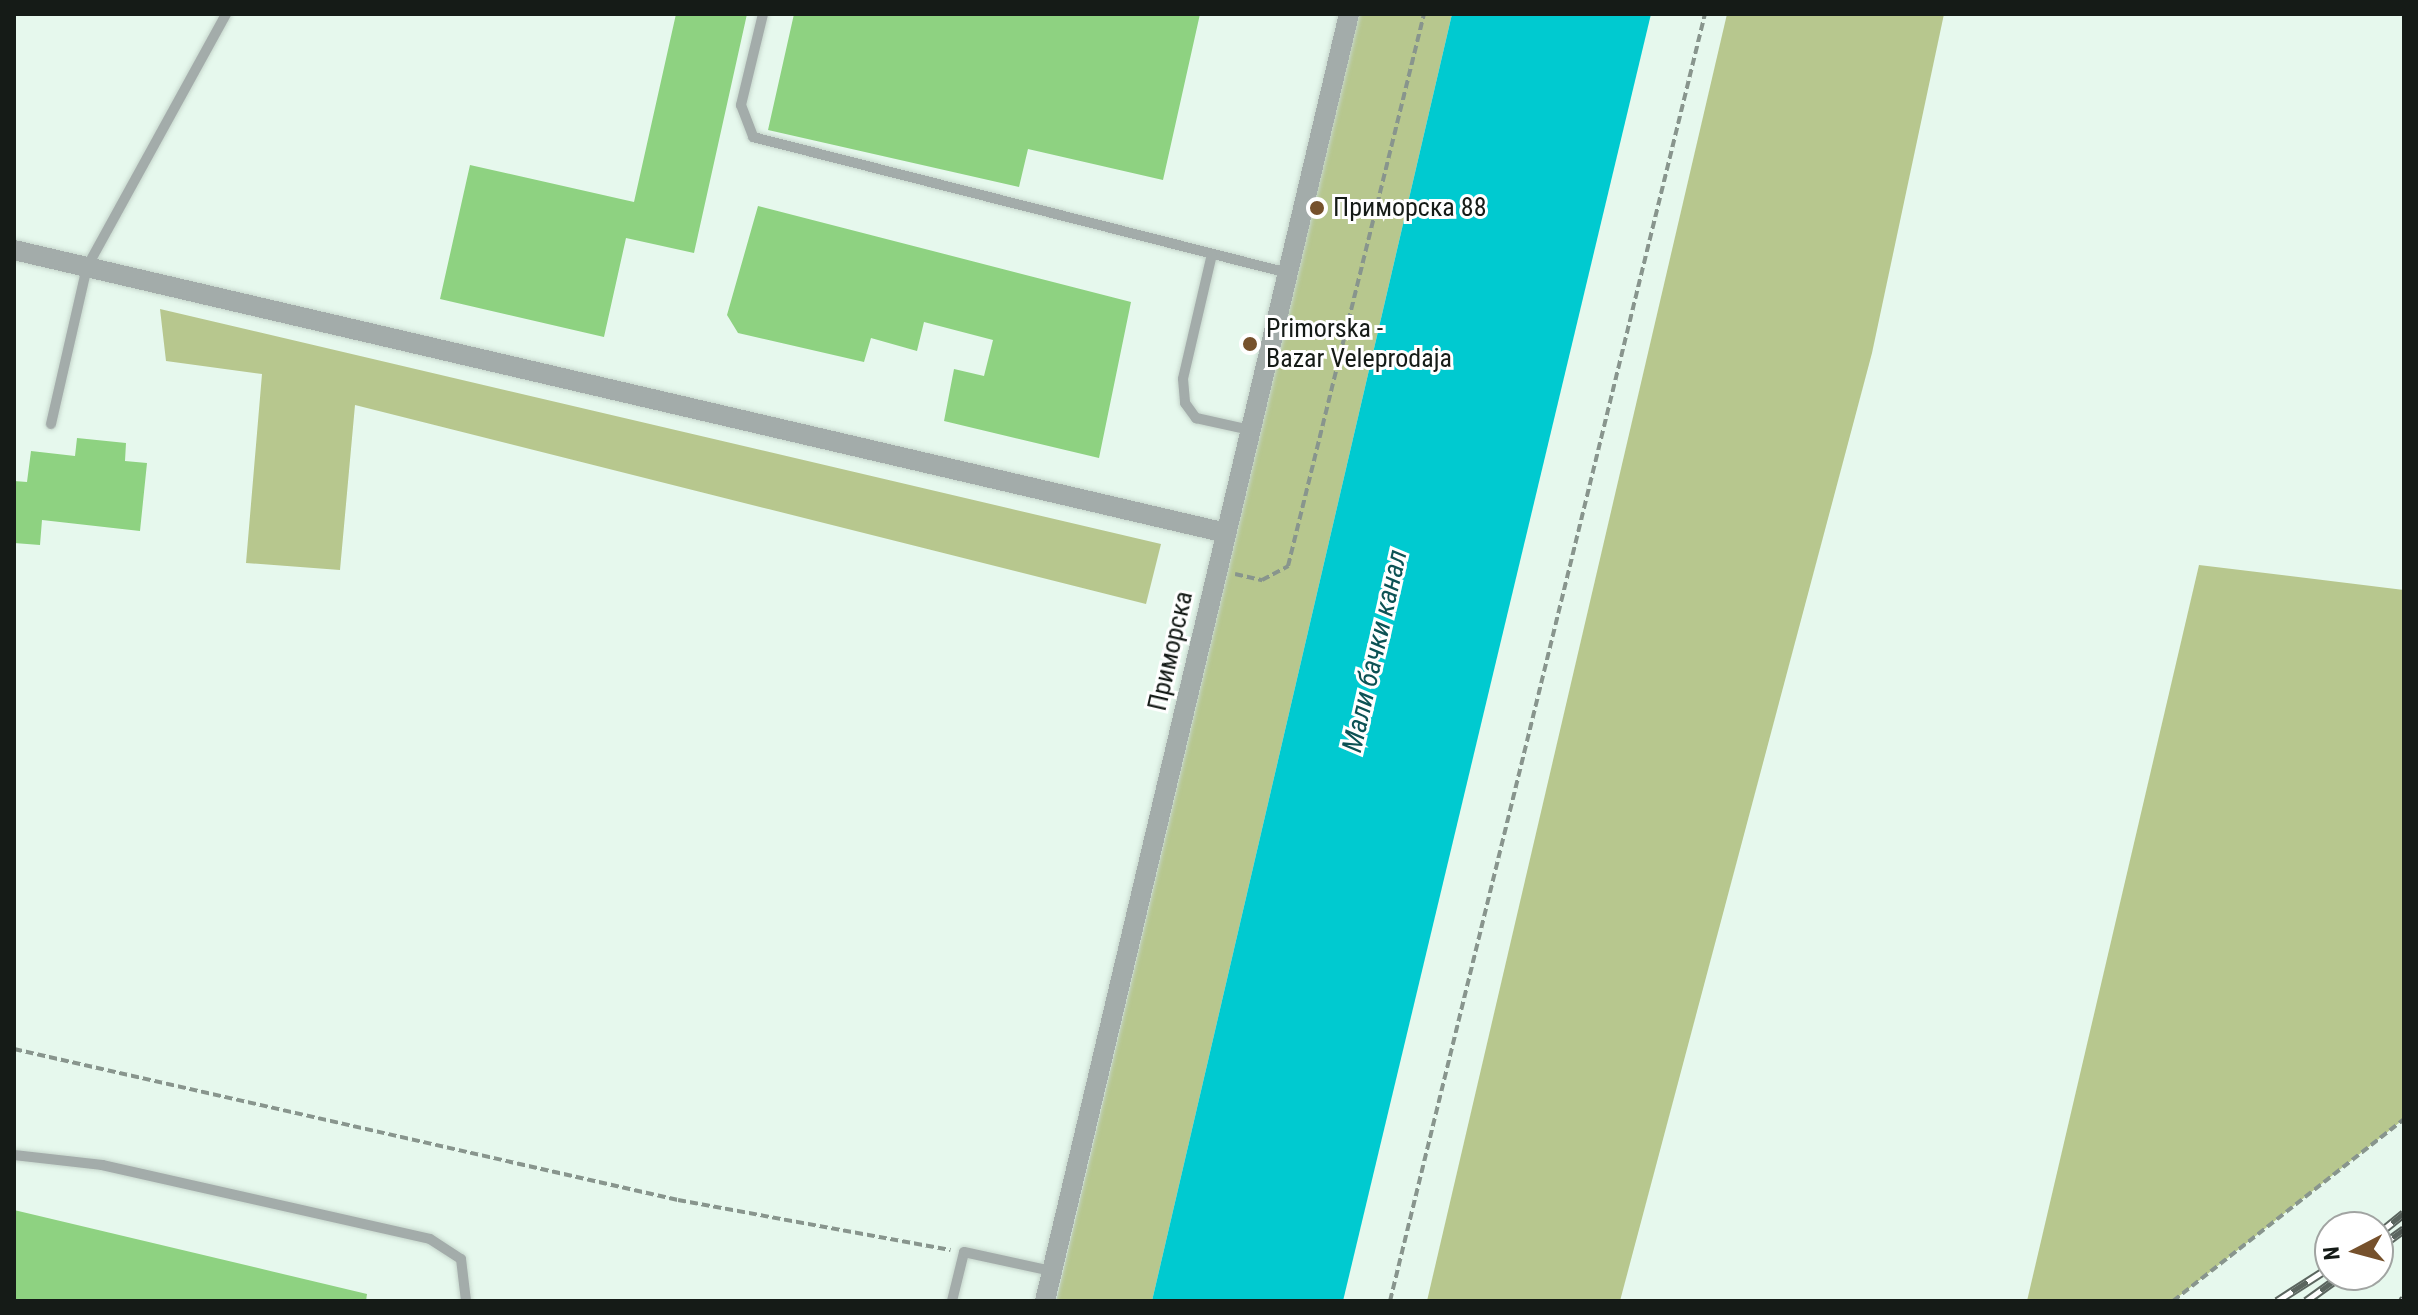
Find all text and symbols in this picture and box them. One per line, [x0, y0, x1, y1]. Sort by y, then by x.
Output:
place label: Приморска 88 [1333, 192, 1486, 224]
marker: Приморска 88 [1308, 199, 1326, 217]
place label: Primorska - Bazar Veleprodaja [1266, 313, 1452, 374]
marker: Primorska - Bazar Veleprodaja [1241, 335, 1259, 353]
water label: Мали бачки канал [1335, 546, 1415, 756]
street label: Приморска [1142, 588, 1200, 714]
north arrow [2314, 1211, 2394, 1291]
text: N [2318, 1245, 2345, 1261]

